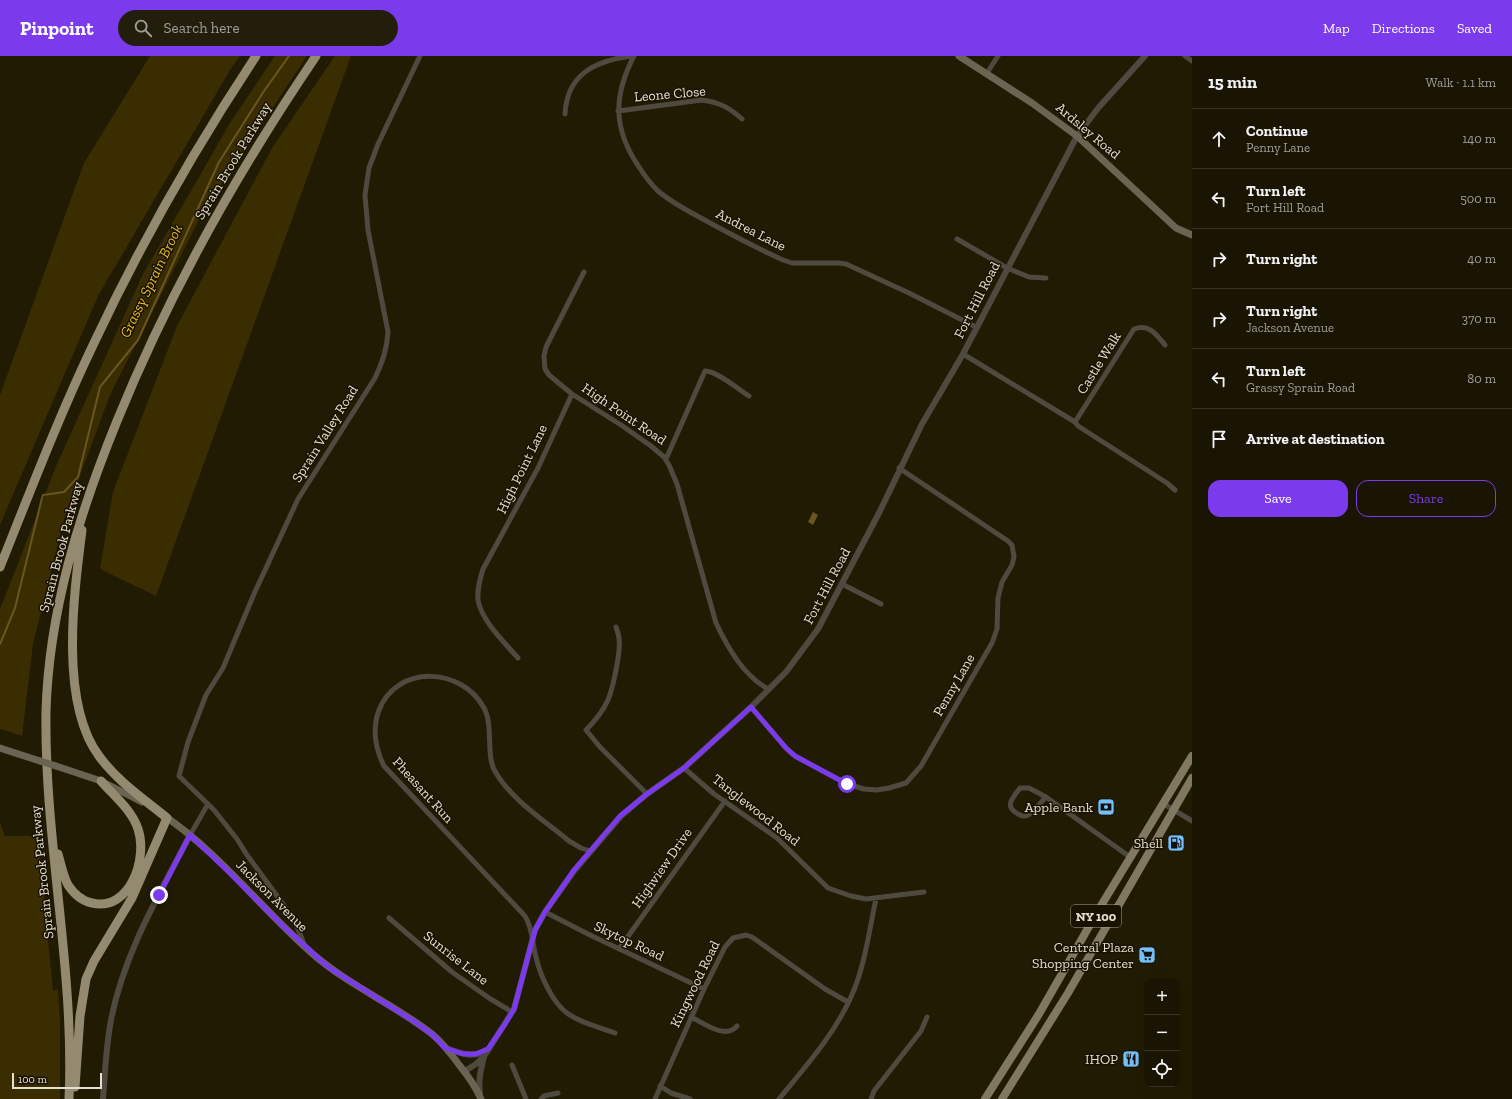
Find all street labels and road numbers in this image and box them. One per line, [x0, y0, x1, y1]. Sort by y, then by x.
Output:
street label: Leone Close [633, 82, 707, 106]
street label: Sprain Brook Parkway [191, 98, 275, 223]
street label: Ardsley Road [1052, 99, 1124, 163]
street label: Andrea Lane [713, 205, 789, 255]
street label: Fort Hill Road [950, 258, 1004, 341]
street label: Castle Walk [1073, 328, 1125, 397]
street label: High Point Road [578, 379, 670, 449]
street label: Sprain Valley Road [288, 382, 362, 486]
street label: High Point Lane [493, 421, 551, 516]
street label: Sprain Brook Parkway [35, 479, 87, 614]
street label: Fort Hill Road [800, 545, 854, 627]
street label: Penny Lane [929, 651, 979, 719]
street label: Pheasant Run [389, 753, 457, 827]
street label: Tanglewood Road [709, 770, 804, 850]
street label: Sprain Brook Parkway [26, 804, 57, 940]
street label: Highview Drive [628, 824, 696, 911]
street label: Jackson Avenue [232, 856, 312, 936]
road number: NY 100 [1071, 905, 1121, 927]
street label: Skytop Road [591, 917, 667, 965]
street label: Sunrise Lane [420, 927, 492, 989]
street label: Kingwood Road [667, 938, 723, 1030]

